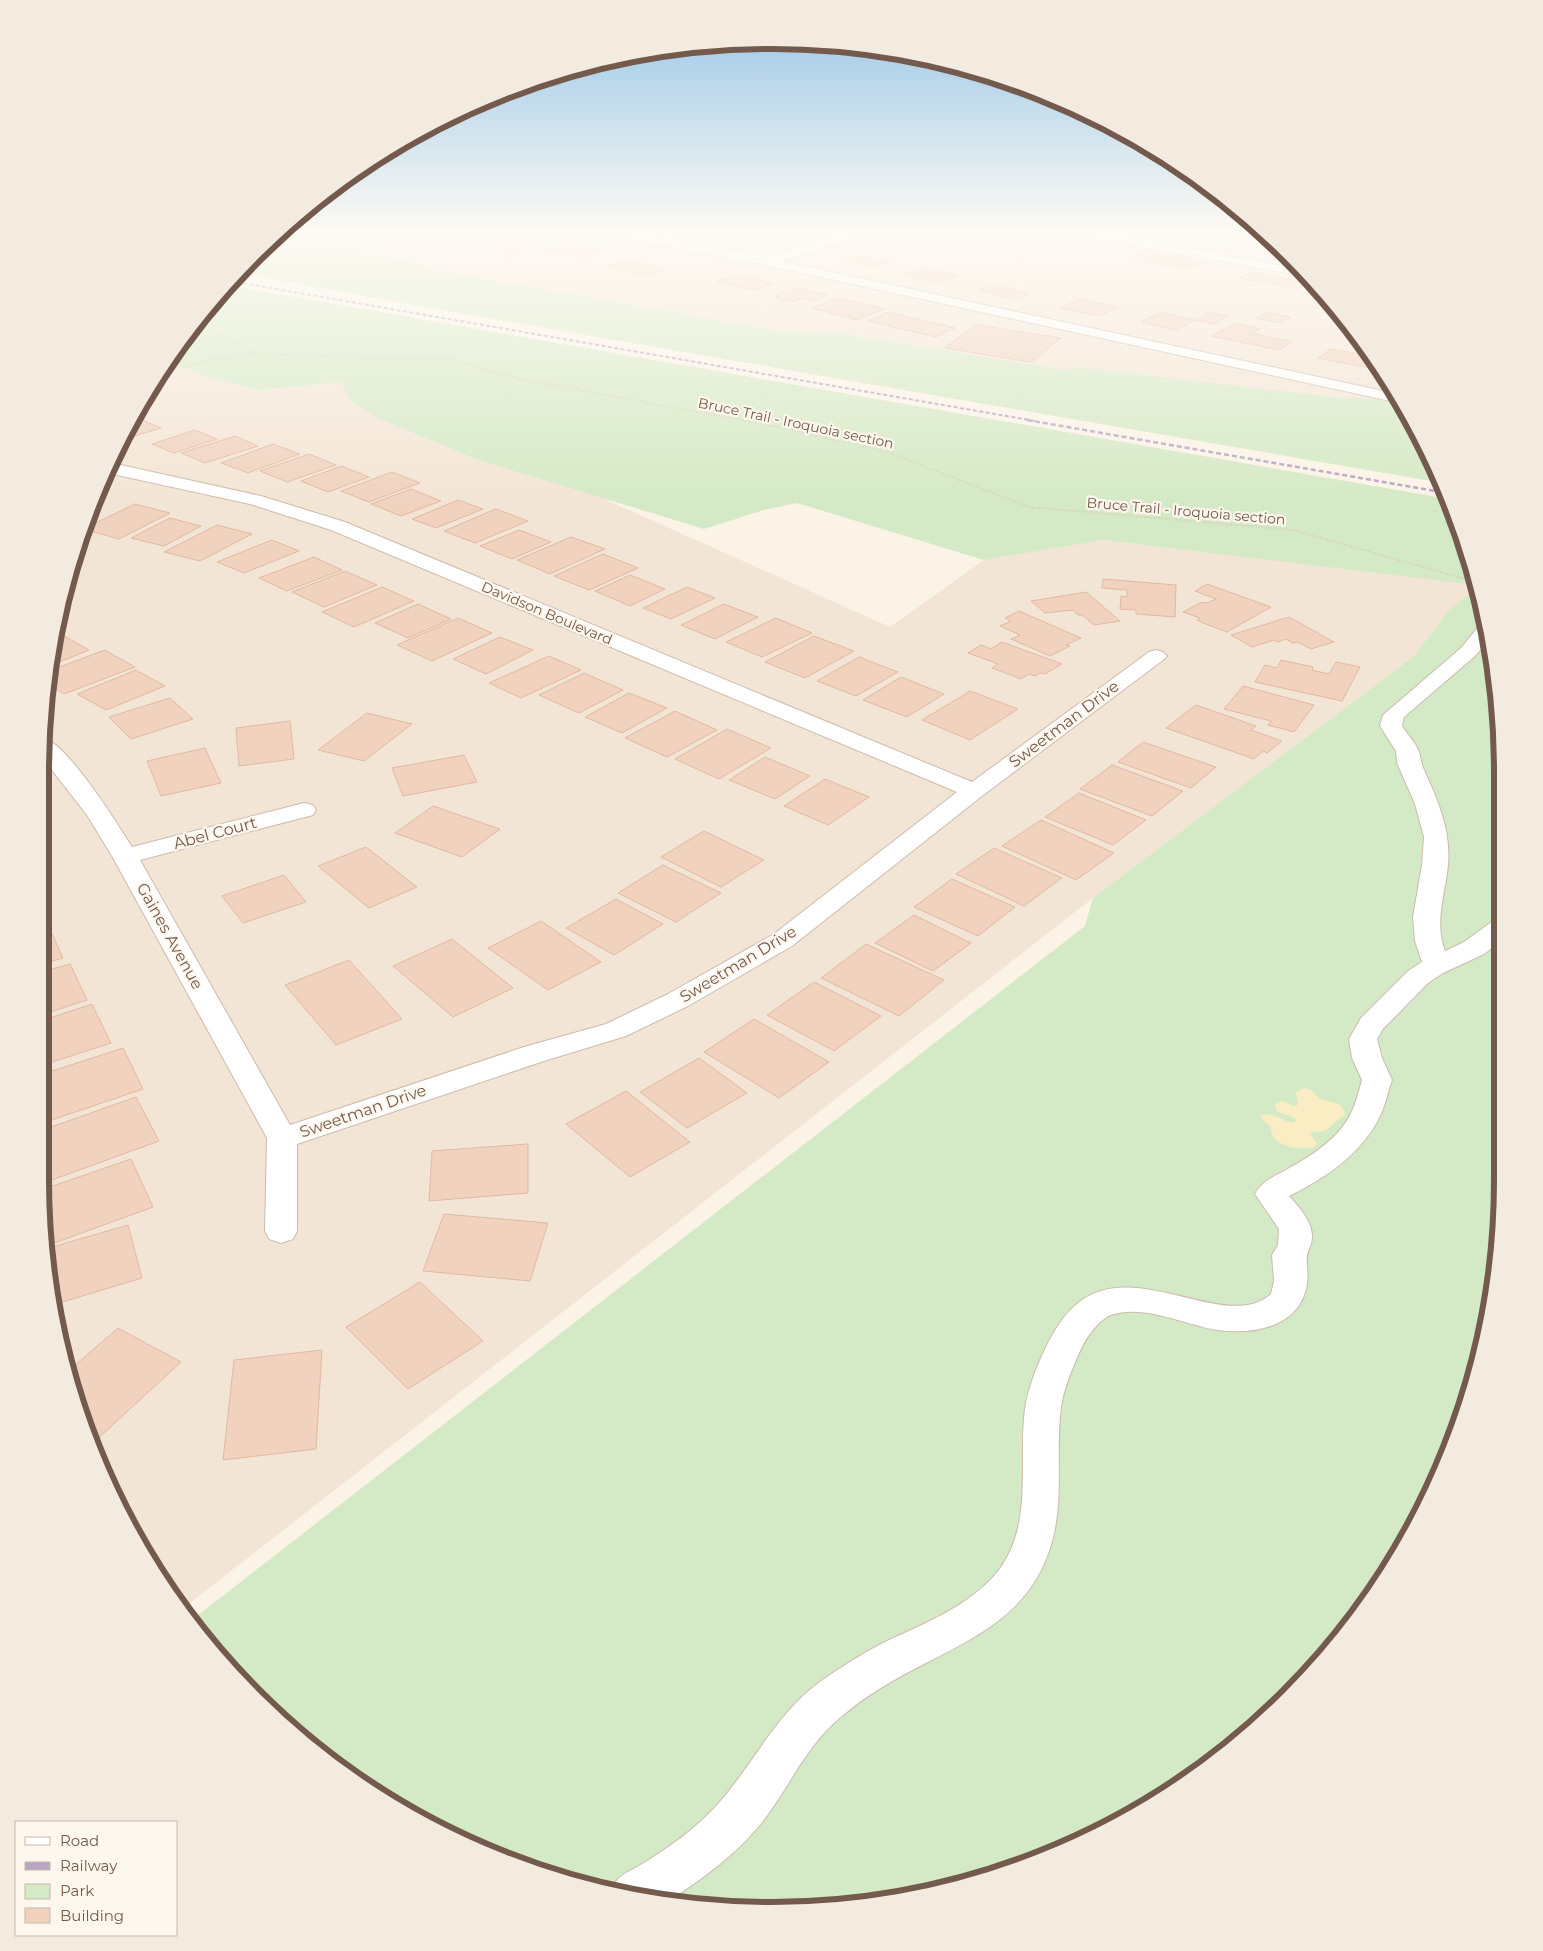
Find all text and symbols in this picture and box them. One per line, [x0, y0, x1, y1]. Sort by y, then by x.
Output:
street label: Bruce Trail - Iroquoia section [697, 393, 895, 453]
street label: Bruce Trail - Iroquoia section [1086, 493, 1286, 529]
street label: Davidson Boulevard [479, 577, 615, 649]
street label: Sweetman Drive [1005, 676, 1123, 772]
street label: Abel Court [171, 813, 259, 853]
street label: Gaines Avenue [133, 879, 207, 993]
street label: Sweetman Drive [676, 922, 800, 1006]
street label: Sweetman Drive [297, 1080, 429, 1142]
legend [15, 1821, 178, 1936]
text: Road [60, 1831, 99, 1850]
text: Railway [60, 1856, 118, 1875]
text: Park [60, 1881, 94, 1900]
text: Building [60, 1906, 124, 1925]

